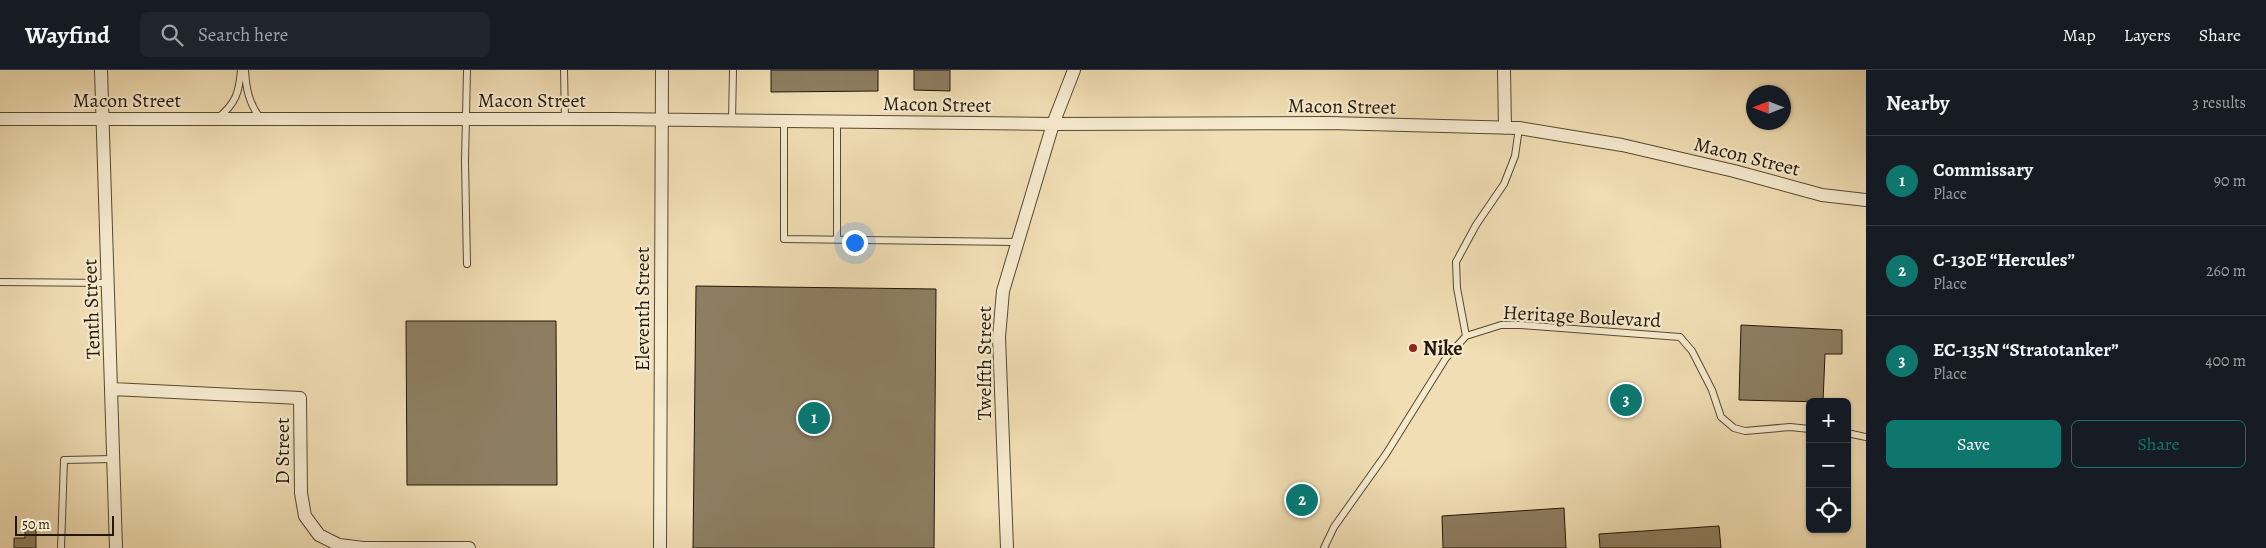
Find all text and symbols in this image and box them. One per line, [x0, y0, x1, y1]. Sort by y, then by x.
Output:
search box [140, 12, 490, 57]
text: Wayfind [25, 19, 110, 51]
icon: search [158, 21, 186, 49]
text: Search here [198, 22, 288, 48]
text: Map [2063, 23, 2096, 47]
text: Layers [2124, 23, 2171, 47]
text: Share [2199, 23, 2241, 47]
north arrow [1746, 85, 1791, 130]
street label: Macon Street [73, 87, 182, 114]
street label: Macon Street [478, 87, 587, 114]
text: Nearby [1886, 89, 1949, 117]
street label: Macon Street [883, 90, 992, 119]
street label: Macon Street [1288, 92, 1397, 121]
text: 3 results [2192, 92, 2246, 114]
street label: Macon Street [1691, 130, 1803, 183]
text: Commissary [1933, 157, 2033, 183]
text: 1 [1899, 170, 1905, 192]
text: 90 m [2214, 170, 2246, 192]
text: Place [1933, 183, 1967, 205]
your location [842, 230, 868, 256]
street label: Eleventh Street [629, 246, 656, 371]
text: C-130E “Hercules” [1933, 247, 2075, 273]
street label: Tenth Street [76, 258, 107, 359]
text: 2 [1898, 260, 1906, 282]
text: 260 m [2206, 260, 2246, 282]
text: Place [1933, 273, 1967, 295]
street label: Heritage Boulevard [1502, 299, 1662, 334]
street label: Twelfth Street [971, 305, 998, 420]
place label: Nike [1423, 335, 1463, 362]
text: EC-135N “Stratotanker” [1933, 337, 2119, 363]
marker: Nike [1407, 342, 1419, 354]
text: 3 [1899, 350, 1905, 372]
text: 400 m [2205, 350, 2246, 372]
text: Place [1933, 363, 1967, 385]
pin: 3 [1610, 381, 1642, 419]
map controls [1806, 398, 1851, 533]
button: + [1806, 398, 1851, 443]
pin: 1 [798, 399, 830, 437]
street label: D Street [269, 417, 296, 485]
button: Save [1886, 420, 2061, 468]
button: Share [2071, 420, 2246, 468]
button: − [1806, 443, 1851, 488]
pin: 2 [1286, 481, 1318, 519]
button: locate [1806, 488, 1851, 533]
scale bar [15, 513, 114, 536]
text: 50 m [22, 515, 50, 534]

